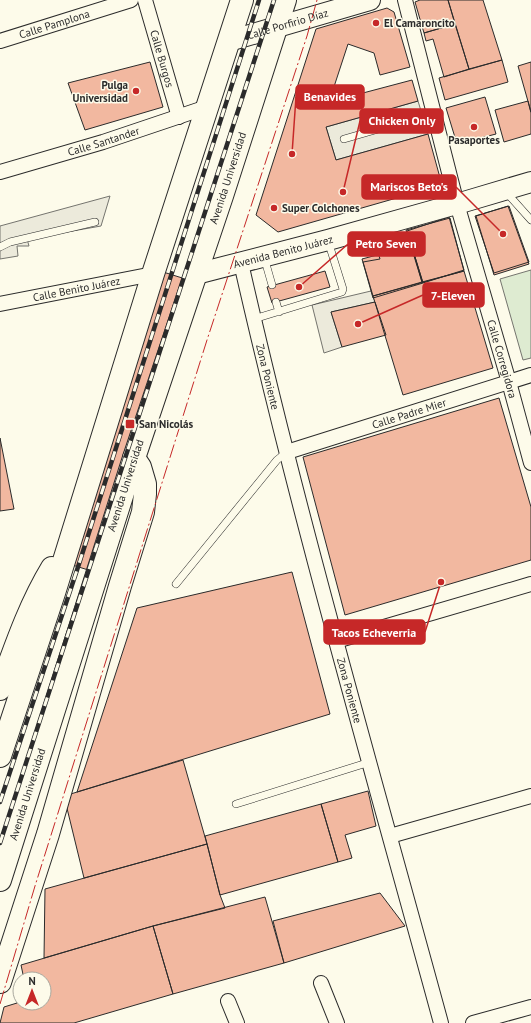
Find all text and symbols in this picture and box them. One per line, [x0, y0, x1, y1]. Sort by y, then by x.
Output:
street label: Calle Porfirio Díaz [245, 5, 330, 42]
street label: Calle Pamplona [17, 6, 91, 42]
place label: El Camaroncito [384, 16, 455, 30]
marker: El Camaroncito [371, 18, 381, 28]
street label: Calle Burgos [147, 28, 177, 89]
place label: Pulga Universidad [73, 78, 128, 105]
callout: Benavides [296, 85, 364, 109]
marker: Pulga Universidad [131, 86, 141, 96]
text: Benavides [304, 89, 356, 104]
callout: Chicken Only [360, 109, 443, 133]
text: Chicken Only [369, 113, 436, 128]
marker: Pasaportes [469, 122, 479, 132]
street label: Calle Santander [66, 123, 141, 159]
street label: Avenida Universidad [206, 130, 249, 226]
place label: Pasaportes [448, 133, 500, 147]
callout: Mariscos Beto's [362, 175, 456, 199]
text: Mariscos Beto's [370, 179, 448, 194]
place label: Super Colchones [282, 201, 360, 215]
marker: Super Colchones [269, 203, 279, 213]
street label: Avenida Benito Juárez [232, 232, 335, 271]
callout: Petro Seven [348, 232, 425, 256]
text: Petro Seven [356, 236, 416, 251]
street label: Calle Benito Juárez [32, 274, 122, 304]
callout: 7-Eleven [423, 283, 484, 307]
text: 7-Eleven [431, 288, 475, 303]
street label: Calle Corregidora [484, 318, 520, 400]
street label: Zona Poniente [253, 343, 283, 412]
street label: Calle Padre Mier [370, 395, 448, 432]
place label: San Nicolás [139, 417, 193, 431]
marker: San Nicolás [124, 418, 136, 430]
street label: Avenida Universidad [104, 438, 147, 533]
callout: Tacos Echeverria [324, 620, 425, 644]
text: Tacos Echeverria [332, 625, 416, 640]
street label: Zona Poniente [334, 656, 365, 725]
street label: Avenida Universidad [6, 746, 48, 842]
north arrow [12, 971, 52, 1011]
text: N [28, 974, 36, 988]

